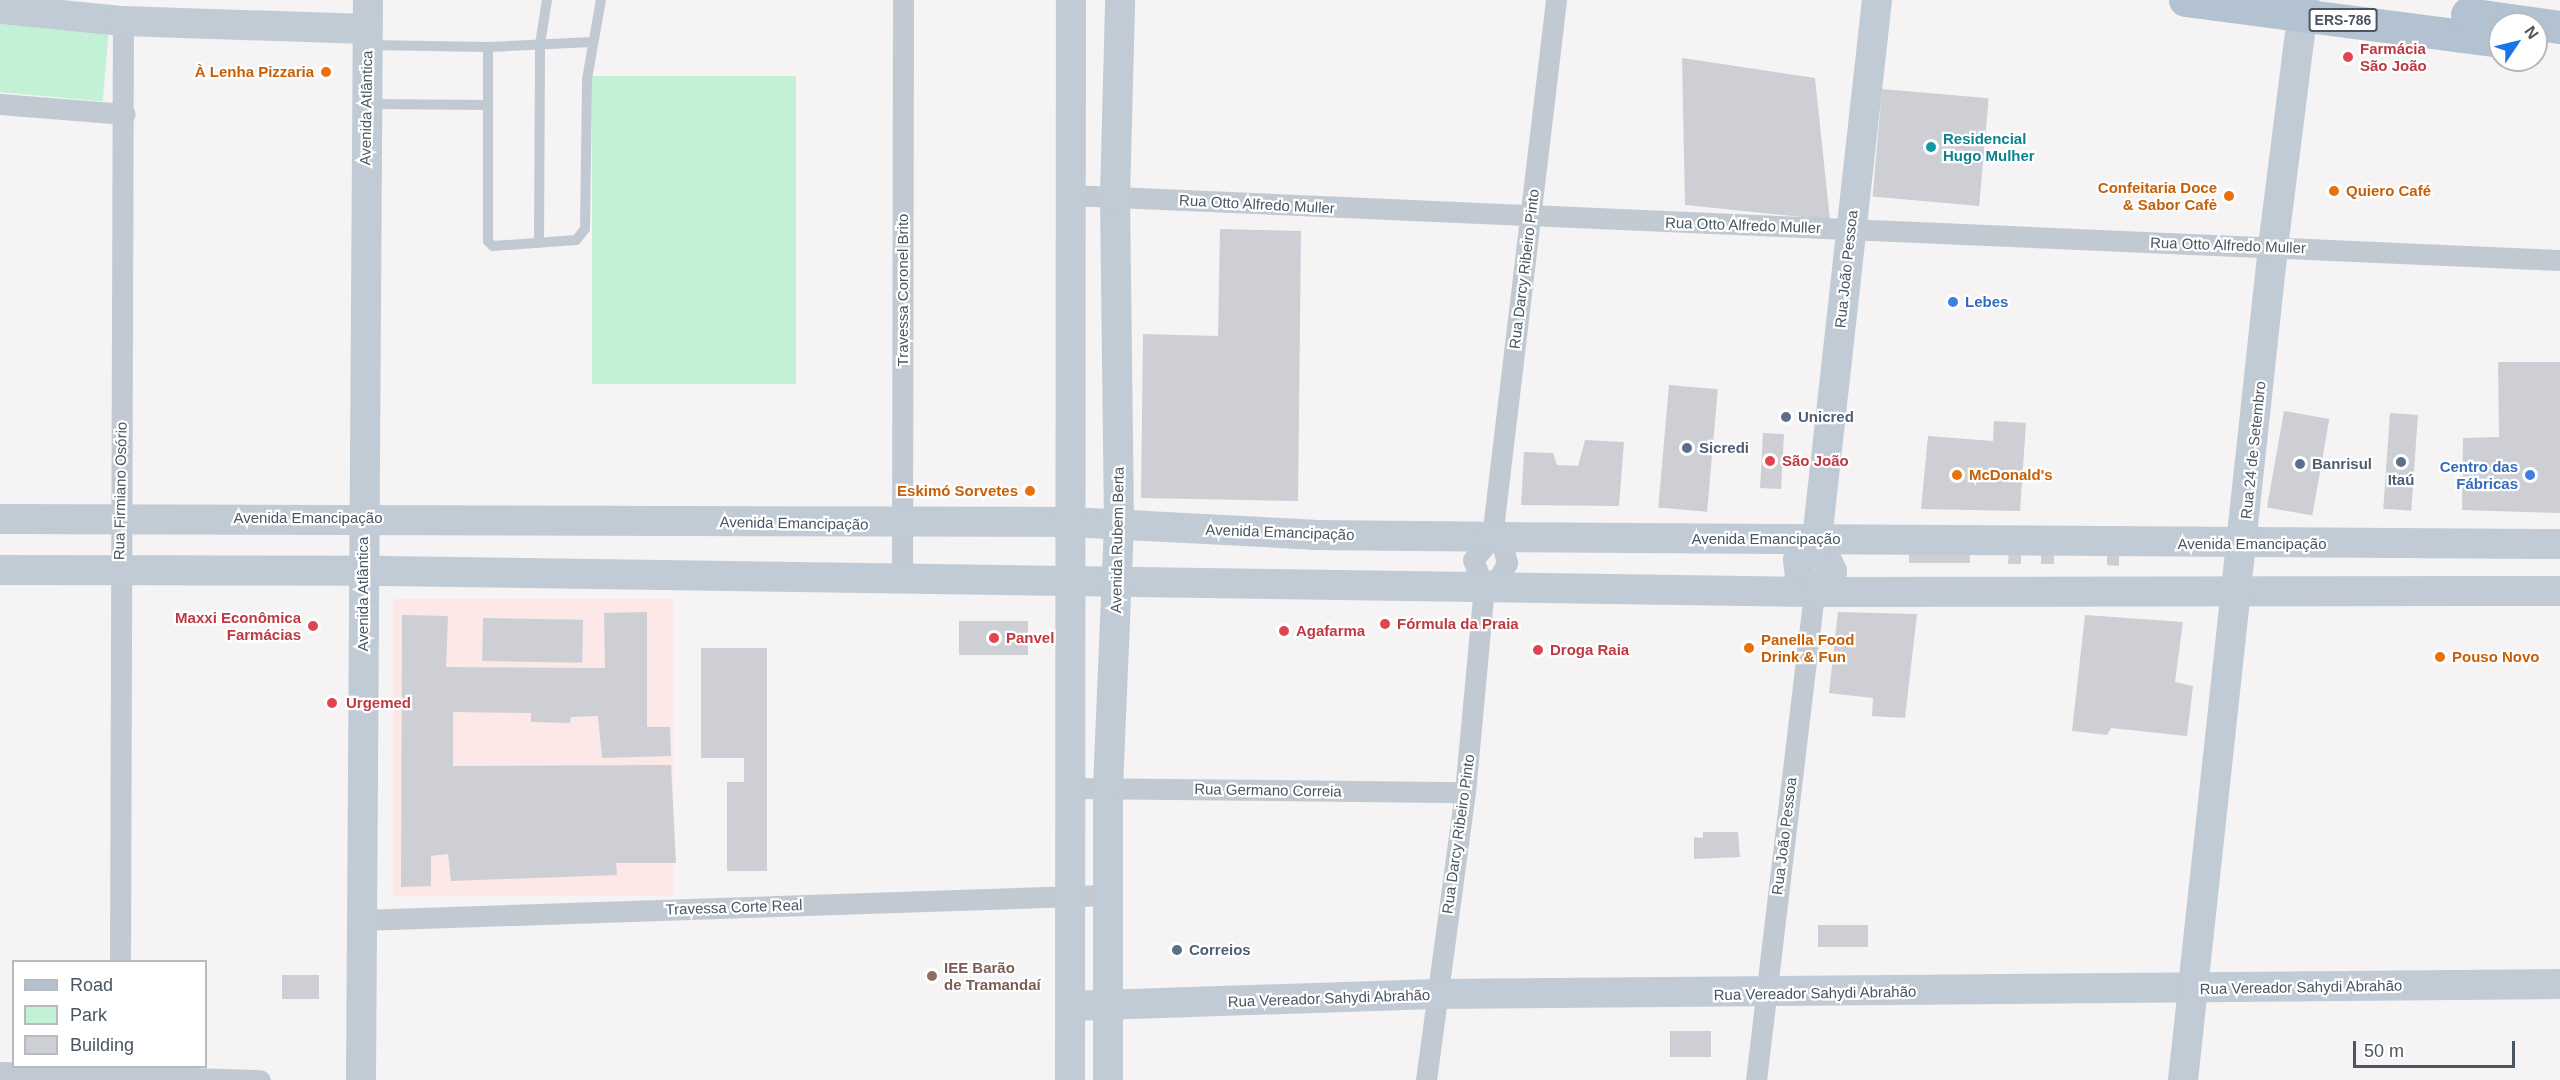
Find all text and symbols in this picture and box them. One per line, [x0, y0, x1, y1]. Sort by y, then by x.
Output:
road number: ERS-786 [2308, 9, 2378, 31]
north arrow [2488, 12, 2548, 72]
text: N [2521, 23, 2542, 42]
place label: Farmácia São João [2360, 39, 2427, 74]
street label: Avenida Atlântica [356, 50, 376, 166]
marker: Farmácia São João [2341, 50, 2355, 64]
place label: À Lenha Pizzaria [195, 63, 314, 81]
marker: À Lenha Pizzaria [319, 65, 333, 79]
place label: Residencial Hugo Mulher [1943, 129, 2035, 164]
marker: Residencial Hugo Mulher [1924, 140, 1938, 154]
place label: Confeitaria Doce & Sabor Cafė [2098, 178, 2217, 213]
place label: Quiero Café [2346, 182, 2431, 200]
marker: Quiero Café [2327, 184, 2341, 198]
street label: Rua Darcy Ribeiro Pinto [1505, 188, 1543, 350]
marker: Confeitaria Doce & Sabor Cafė [2222, 189, 2236, 203]
street label: Rua Otto Alfredo Muller [1178, 191, 1336, 217]
street label: Rua João Pessoa [1831, 209, 1861, 329]
street label: Rua Otto Alfredo Muller [1664, 213, 1822, 237]
street label: Travessa Coronel Brito [894, 214, 912, 366]
street label: Rua Otto Alfredo Muller [2149, 233, 2307, 257]
place label: Lebes [1965, 293, 2008, 311]
marker: Lebes [1946, 295, 1960, 309]
street label: Rua 24 de Setembro [2237, 380, 2269, 520]
place label: Unicred [1798, 408, 1854, 426]
marker: Unicred [1779, 410, 1793, 424]
street label: Rua Firmiano Osório [110, 422, 130, 560]
place label: Sicredi [1699, 439, 1749, 457]
marker: Sicredi [1680, 441, 1694, 455]
place label: São João [1782, 452, 1849, 470]
marker: São João [1763, 454, 1777, 468]
place label: Banrisul [2312, 455, 2372, 473]
marker: Itaú [2394, 455, 2408, 469]
marker: Banrisul [2293, 457, 2307, 471]
place label: Centro das Fábricas [2440, 457, 2518, 492]
place label: McDonald's [1969, 466, 2053, 484]
street label: Avenida Rubem Berta [1107, 467, 1127, 613]
marker: McDonald's [1950, 468, 1964, 482]
marker: Centro das Fábricas [2523, 468, 2537, 482]
place label: Itaú [2388, 471, 2414, 489]
place label: Eskimó Sorvetes [897, 482, 1018, 500]
marker: Eskimó Sorvetes [1023, 484, 1037, 498]
street label: Avenida Emancipação [234, 509, 382, 527]
street label: Avenida Emancipação [719, 513, 869, 533]
street label: Avenida Emancipação [1205, 520, 1355, 544]
street label: Avenida Emancipação [1692, 530, 1840, 548]
street label: Avenida Emancipação [2178, 535, 2326, 553]
street label: Avenida Atlântica [354, 536, 372, 652]
place label: Maxxi Econômica Farmácias [175, 608, 301, 643]
place label: Fórmula da Praia [1397, 615, 1519, 633]
marker: Fórmula da Praia [1378, 617, 1392, 631]
marker: Maxxi Econômica Farmácias [306, 619, 320, 633]
place label: Agafarma [1296, 622, 1365, 640]
marker: Agafarma [1277, 624, 1291, 638]
place label: Panvel [1006, 629, 1054, 647]
place label: Panella Food Drink & Fun [1761, 630, 1854, 665]
marker: Panvel [987, 631, 1001, 645]
place label: Droga Raia [1550, 641, 1629, 659]
marker: Panella Food Drink & Fun [1742, 641, 1756, 655]
marker: Droga Raia [1531, 643, 1545, 657]
place label: Pouso Novo [2452, 648, 2540, 666]
marker: Pouso Novo [2433, 650, 2447, 664]
marker: Urgemed [323, 694, 341, 712]
place label: Urgemed [346, 694, 411, 712]
street label: Rua Darcy Ribeiro Pinto [1438, 753, 1478, 915]
street label: Rua João Pessoa [1768, 776, 1800, 896]
street label: Rua Germano Correia [1194, 780, 1342, 800]
street label: Travessa Corte Real [665, 896, 803, 918]
place label: Correios [1189, 941, 1251, 959]
marker: Correios [1170, 943, 1184, 957]
place label: IEE Barão de Tramandaí [944, 958, 1041, 993]
legend [12, 960, 207, 1068]
marker: IEE Barão de Tramandaí [925, 969, 939, 983]
text: Road [70, 975, 113, 995]
street label: Rua Vereador Sahydi Abrahão [2199, 976, 2403, 998]
street label: Rua Vereador Sahydi Abrahão [1713, 982, 1917, 1004]
street label: Rua Vereador Sahydi Abrahão [1227, 985, 1431, 1011]
text: Park [70, 1005, 107, 1025]
scale bar [2356, 1029, 2518, 1067]
text: Building [70, 1035, 134, 1055]
text: 50 m [2364, 1041, 2404, 1061]

